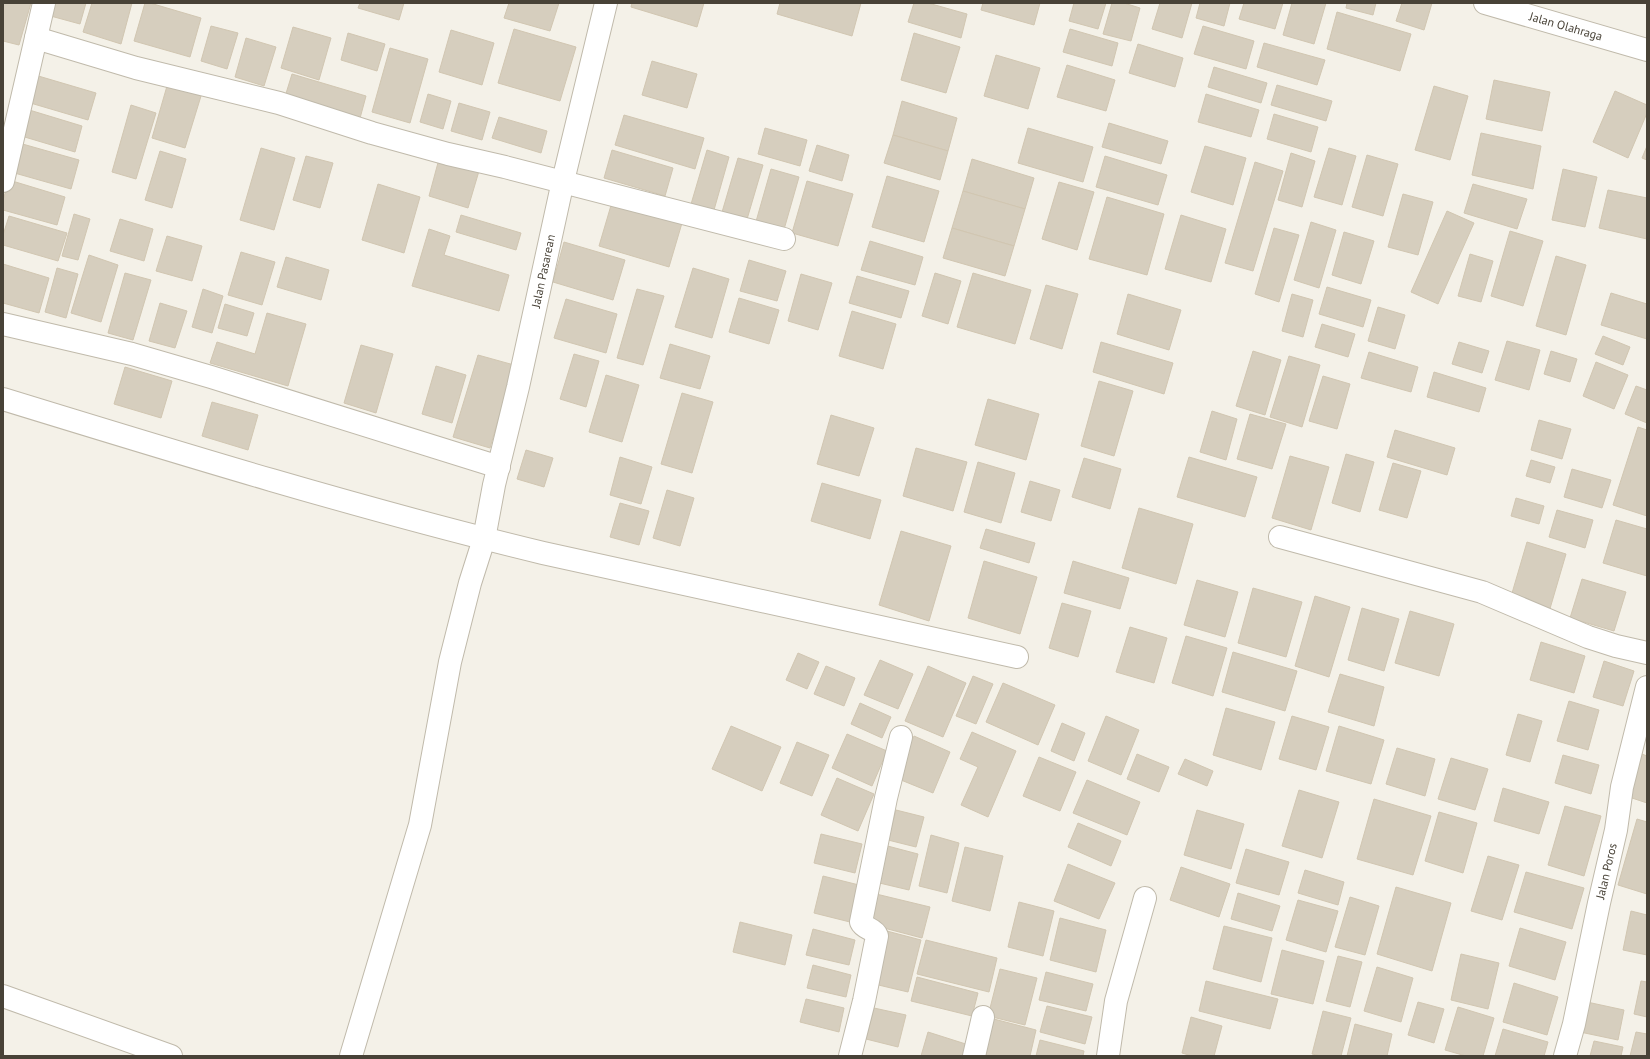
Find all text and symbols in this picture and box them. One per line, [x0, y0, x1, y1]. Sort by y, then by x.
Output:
street label: Jalan Olahraga [1527, 8, 1604, 44]
street label: Jalan Pasarean [528, 233, 558, 310]
street label: Jalan Poros [1592, 842, 1620, 901]

